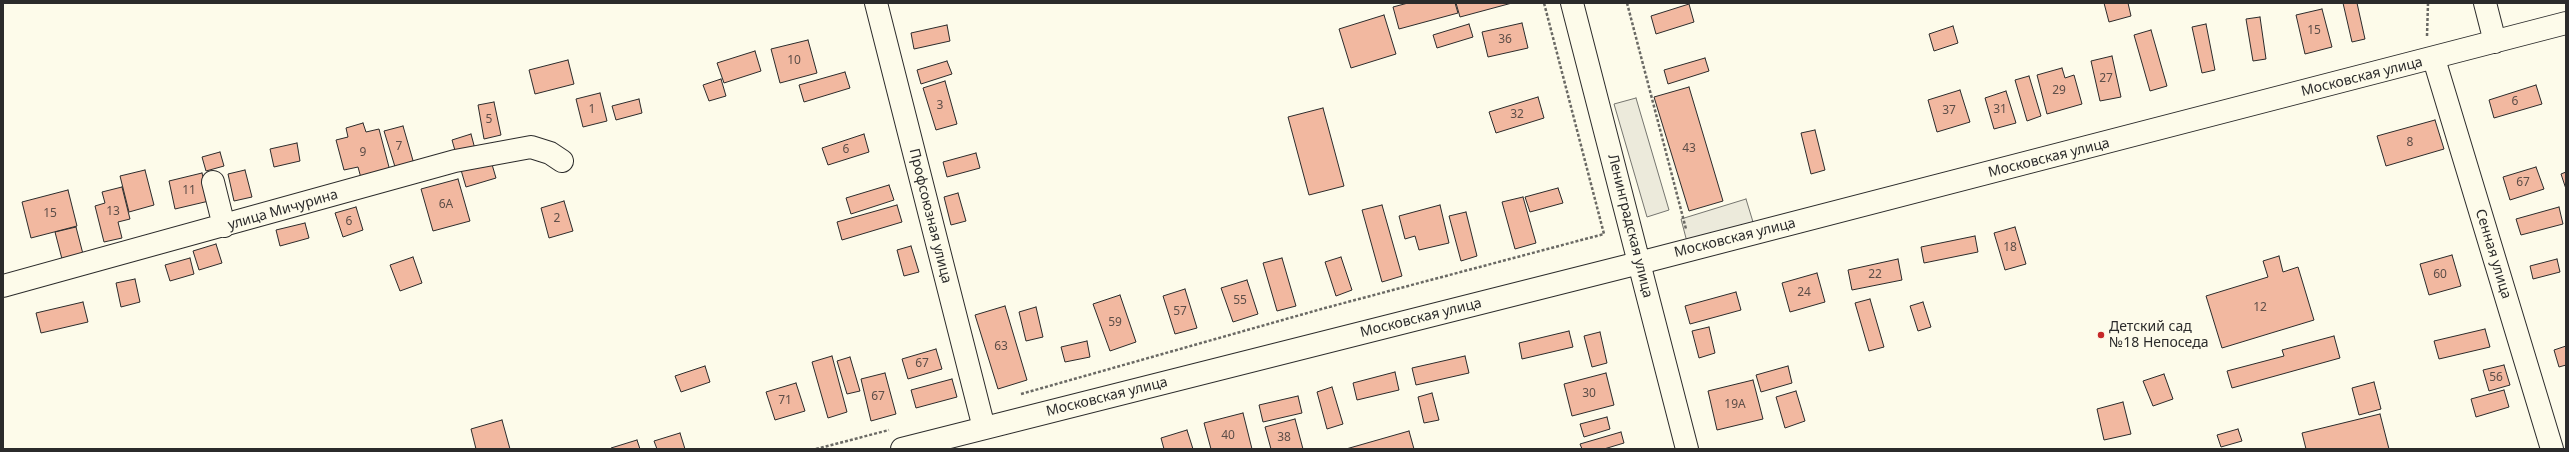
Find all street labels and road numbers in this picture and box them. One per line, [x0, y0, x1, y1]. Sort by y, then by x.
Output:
street label: Московская улица [2300, 54, 2424, 100]
street label: Московская улица [1987, 135, 2111, 181]
street label: Профсоюзная улица [905, 147, 955, 285]
street label: Ленинградская улица [1604, 152, 1656, 300]
street label: улица Мичурина [226, 186, 340, 234]
street label: Сенная улица [2471, 207, 2515, 301]
street label: Московская улица [1673, 215, 1797, 261]
street label: Московская улица [1359, 295, 1483, 341]
street label: Московская улица [1045, 374, 1169, 420]

